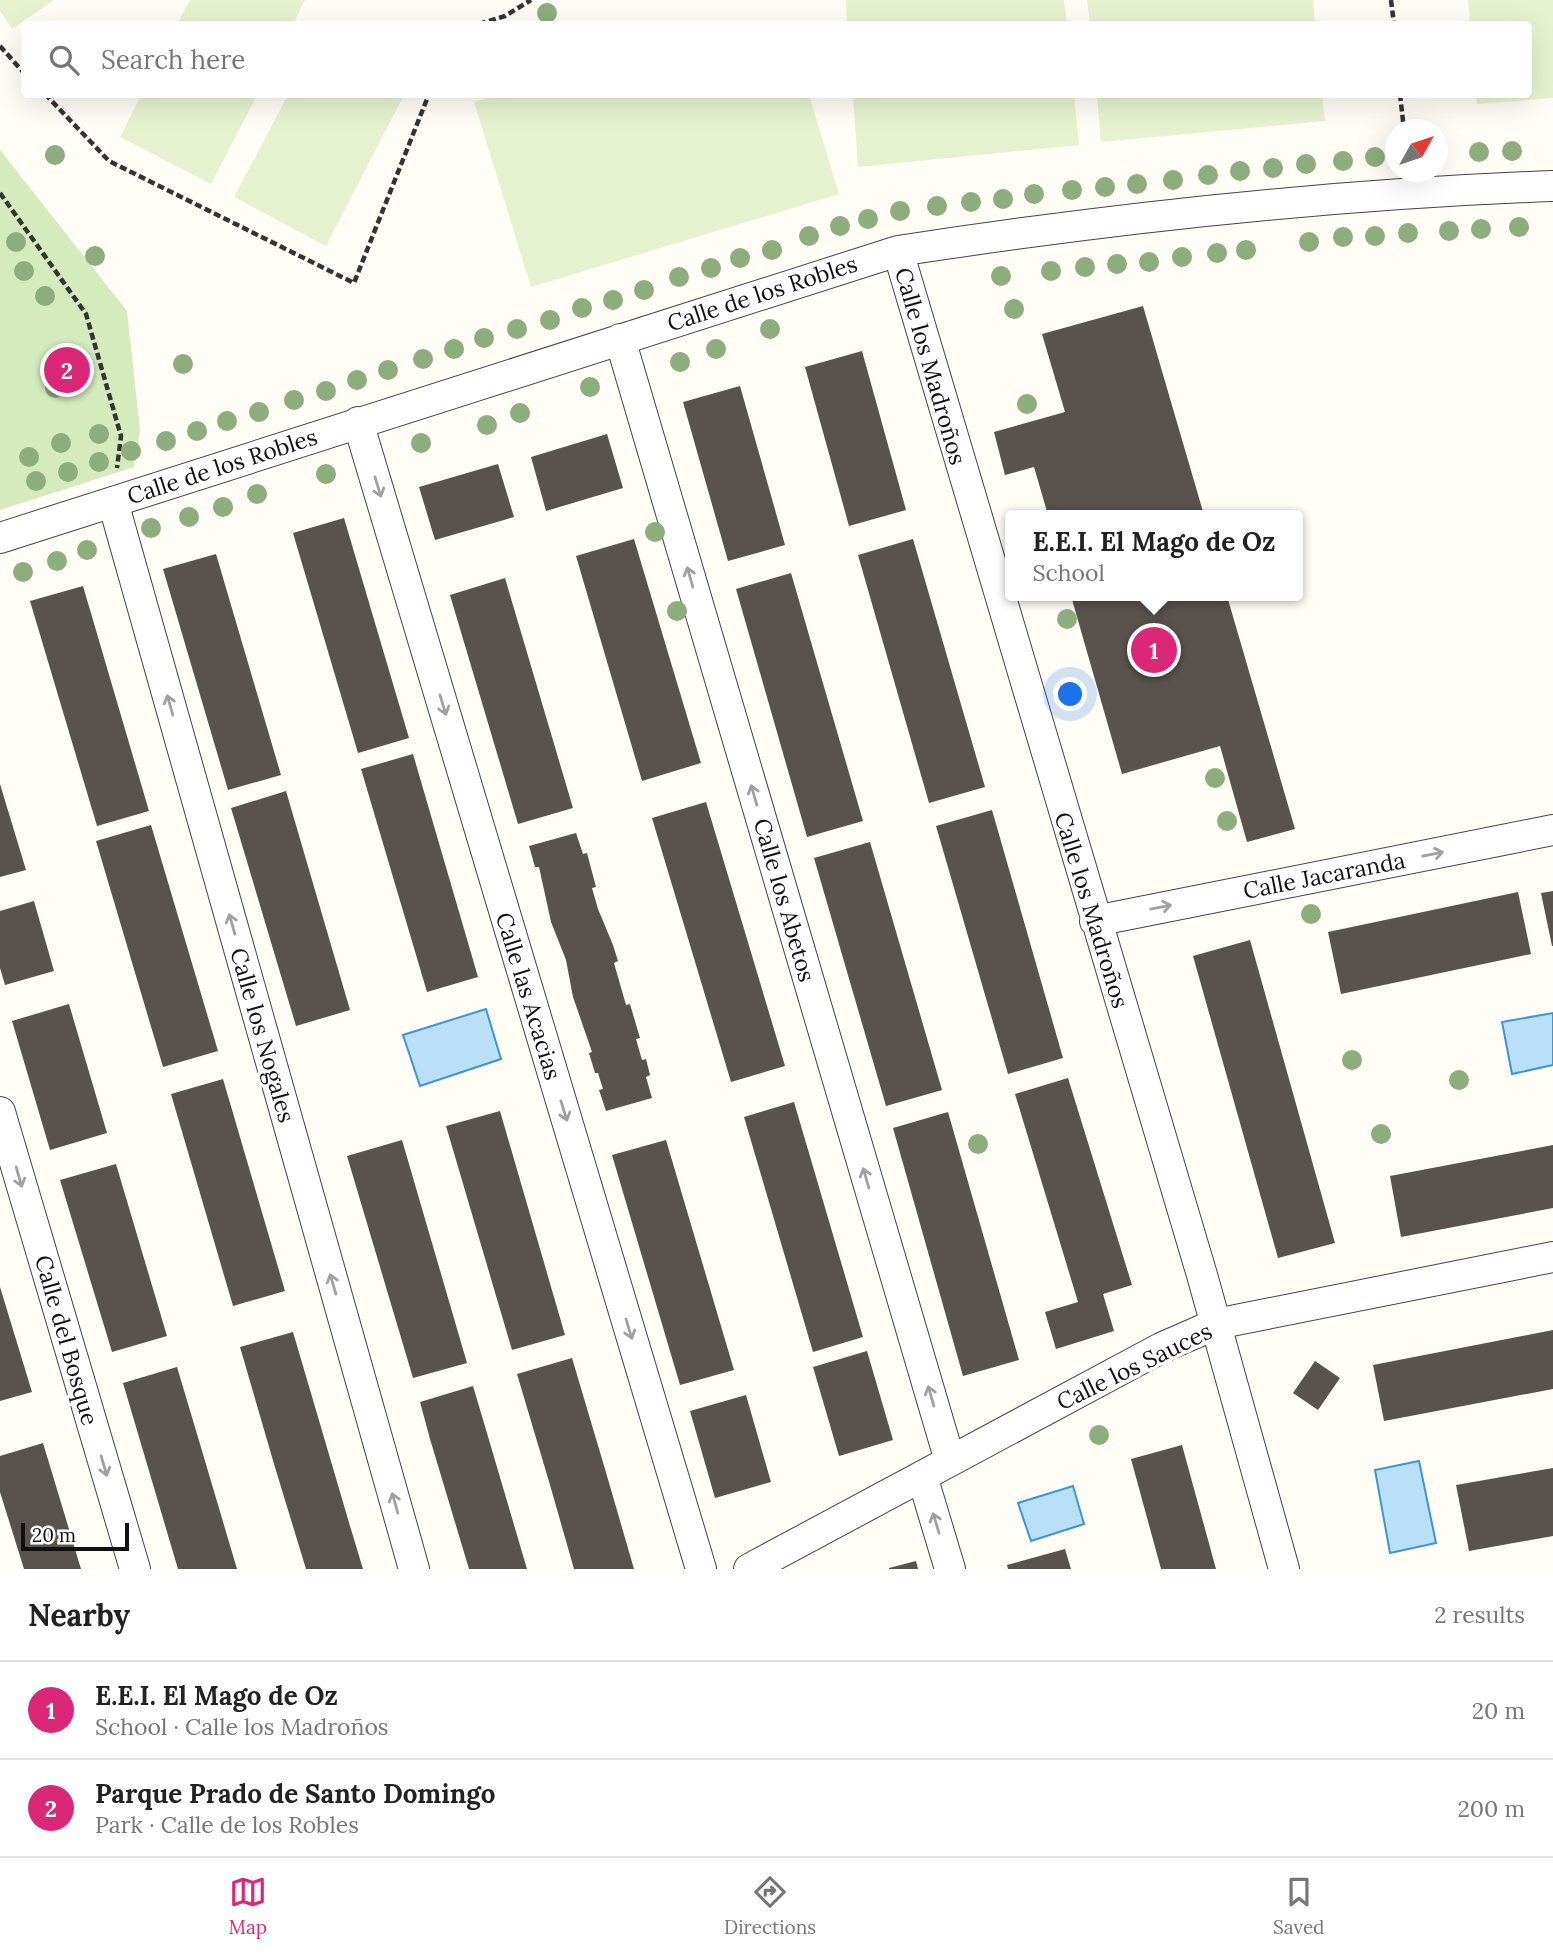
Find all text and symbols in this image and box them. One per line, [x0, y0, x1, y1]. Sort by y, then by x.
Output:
search box [21, 21, 1532, 98]
icon: search [45, 41, 83, 79]
text: Search here [101, 43, 245, 76]
north arrow [1385, 119, 1448, 182]
street label: Calle de los Robles [663, 249, 861, 337]
street label: Calle los Madroños [889, 264, 973, 468]
pin: 2 [44, 344, 90, 396]
street label: Calle de los Robles [123, 422, 321, 510]
one-way arrow [372, 476, 385, 498]
popup [1005, 510, 1303, 601]
text: E.E.I. El Mago de Oz [1033, 525, 1275, 558]
text: School [1033, 558, 1105, 587]
one-way arrow [682, 566, 695, 588]
pin: 1 [1131, 624, 1177, 676]
your location [1053, 677, 1087, 711]
one-way arrow [163, 694, 176, 717]
one-way arrow [437, 694, 450, 716]
one-way arrow [746, 784, 759, 806]
street label: Calle los Madroños [1048, 808, 1136, 1012]
street label: Calle los Abetos [748, 815, 822, 985]
street label: Calle Jacaranda [1241, 845, 1408, 905]
one-way arrow [1421, 846, 1444, 860]
one-way arrow [1150, 900, 1172, 914]
street label: Calle las Acacias [490, 909, 568, 1083]
one-way arrow [224, 913, 237, 935]
street label: Calle los Nogales [224, 944, 302, 1126]
one-way arrow [559, 1100, 572, 1122]
one-way arrow [14, 1166, 27, 1188]
one-way arrow [859, 1167, 872, 1189]
street label: Calle del Bosque [29, 1252, 105, 1428]
one-way arrow [326, 1274, 339, 1296]
street label: Calle los Sauces [1052, 1316, 1216, 1416]
one-way arrow [624, 1318, 637, 1340]
one-way arrow [923, 1385, 936, 1407]
one-way arrow [99, 1455, 112, 1477]
one-way arrow [388, 1493, 401, 1515]
one-way arrow [928, 1512, 941, 1534]
scale bar [21, 1520, 130, 1552]
text: 20 m [32, 1523, 76, 1547]
text: Nearby [28, 1596, 130, 1634]
text: 2 results [1434, 1600, 1525, 1629]
text: E.E.I. El Mago de Oz [95, 1679, 338, 1712]
text: 1 [46, 1696, 56, 1725]
text: 20 m [1472, 1696, 1525, 1725]
text: School · Calle los Madroños [95, 1712, 389, 1741]
text: Parque Prado de Santo Domingo [95, 1777, 495, 1810]
text: 2 [45, 1794, 57, 1823]
text: 200 m [1457, 1794, 1525, 1823]
text: Park · Calle de los Robles [95, 1810, 359, 1839]
tab: Map [229, 1873, 267, 1939]
tab: Directions [724, 1873, 816, 1939]
tab: Saved [1273, 1873, 1324, 1939]

